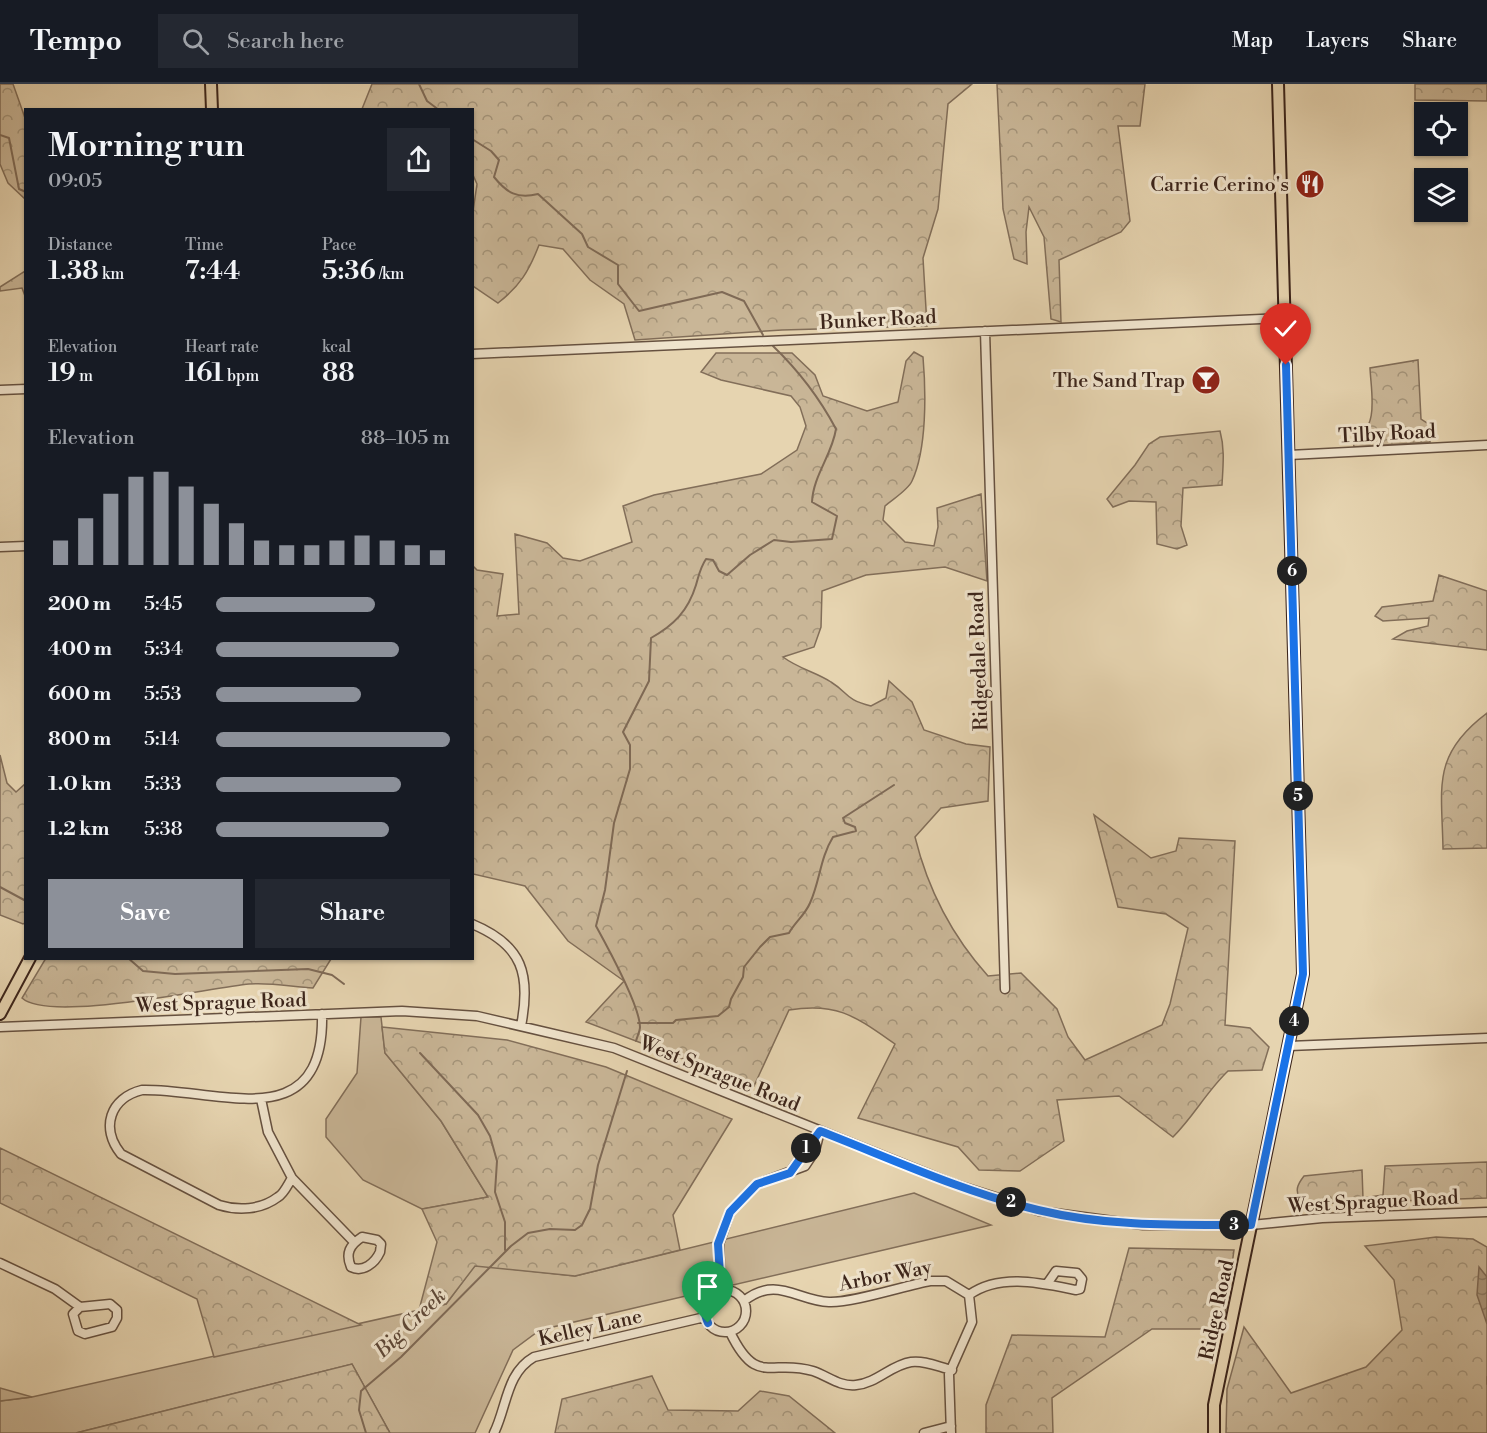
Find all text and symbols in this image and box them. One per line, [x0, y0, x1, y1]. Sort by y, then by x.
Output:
search box [158, 14, 578, 68]
text: Tempo [30, 24, 122, 59]
icon: search [179, 25, 212, 58]
text: Search here [227, 28, 344, 55]
text: Map [1232, 28, 1273, 54]
text: Layers [1306, 28, 1369, 54]
text: Share [1402, 28, 1457, 54]
map controls [1414, 102, 1468, 222]
button: locate [1414, 102, 1468, 156]
text: Morning run [48, 126, 245, 167]
button: share [387, 128, 450, 191]
restaurant icon: Carrie Cerino's [1294, 168, 1326, 200]
button: layers [1414, 168, 1468, 222]
text: 09:05 [48, 169, 102, 194]
place label: Carrie Cerino's [1150, 173, 1289, 198]
text: Distance [48, 235, 113, 255]
text: Time [185, 235, 224, 255]
text: Pace [322, 235, 356, 255]
text: 1.38 [48, 255, 99, 287]
text: 7:44 [185, 255, 240, 287]
text: 5:36 [322, 255, 376, 287]
text: km [99, 264, 124, 284]
text: /km [376, 264, 404, 284]
pin [1260, 303, 1311, 365]
street label: Bunker Road [818, 305, 938, 336]
icon: check [1269, 312, 1302, 345]
text: Elevation [48, 337, 117, 357]
text: Heart rate [185, 337, 259, 357]
text: kcal [322, 337, 351, 357]
text: 19 [48, 357, 76, 389]
text: 161 [185, 357, 224, 389]
text: 88 [322, 357, 355, 389]
bar icon: The Sand Trap [1190, 364, 1222, 396]
text: m [76, 366, 93, 386]
text: bpm [224, 366, 259, 386]
place label: The Sand Trap [1053, 369, 1185, 394]
street label: Tilby Road [1338, 419, 1437, 450]
text: Elevation [48, 426, 135, 451]
text: 88–105 m [361, 426, 450, 451]
pin: 6 [1277, 556, 1307, 586]
text: 6 [1287, 561, 1297, 581]
street label: Ridgedale Road [965, 590, 994, 731]
text: 200 m [48, 592, 111, 617]
text: 5:45 [144, 592, 182, 617]
text: 400 m [48, 637, 112, 662]
text: 5:34 [144, 637, 183, 662]
text: 600 m [48, 682, 111, 707]
text: 5:53 [144, 682, 182, 707]
text: 800 m [48, 727, 111, 752]
text: 5:14 [144, 727, 179, 752]
text: 1.0 km [48, 772, 112, 797]
text: 5:33 [144, 772, 182, 797]
pin: 5 [1283, 781, 1313, 811]
text: 5 [1293, 786, 1303, 806]
text: 1.2 km [48, 817, 110, 842]
text: 5:38 [144, 817, 183, 842]
button: Save [48, 879, 243, 948]
button: Share [255, 879, 450, 948]
street label: West Sprague Road [134, 988, 308, 1019]
pin: 4 [1279, 1006, 1309, 1036]
text: 4 [1289, 1011, 1299, 1031]
street label: West Sprague Road [634, 1030, 804, 1118]
pin: 1 [791, 1133, 821, 1163]
text: 1 [802, 1138, 810, 1158]
street label: West Sprague Road [1286, 1186, 1460, 1220]
pin: 2 [996, 1187, 1026, 1217]
text: 2 [1006, 1192, 1016, 1212]
pin: 3 [1219, 1210, 1249, 1240]
text: 3 [1229, 1215, 1239, 1235]
street label: Arbor Way [836, 1255, 934, 1298]
street label: Ridge Road [1195, 1257, 1240, 1363]
pin [682, 1261, 733, 1323]
icon: arrive [691, 1270, 724, 1303]
water label: Big Creek [369, 1283, 452, 1365]
street label: Kelley Lane [536, 1304, 645, 1353]

